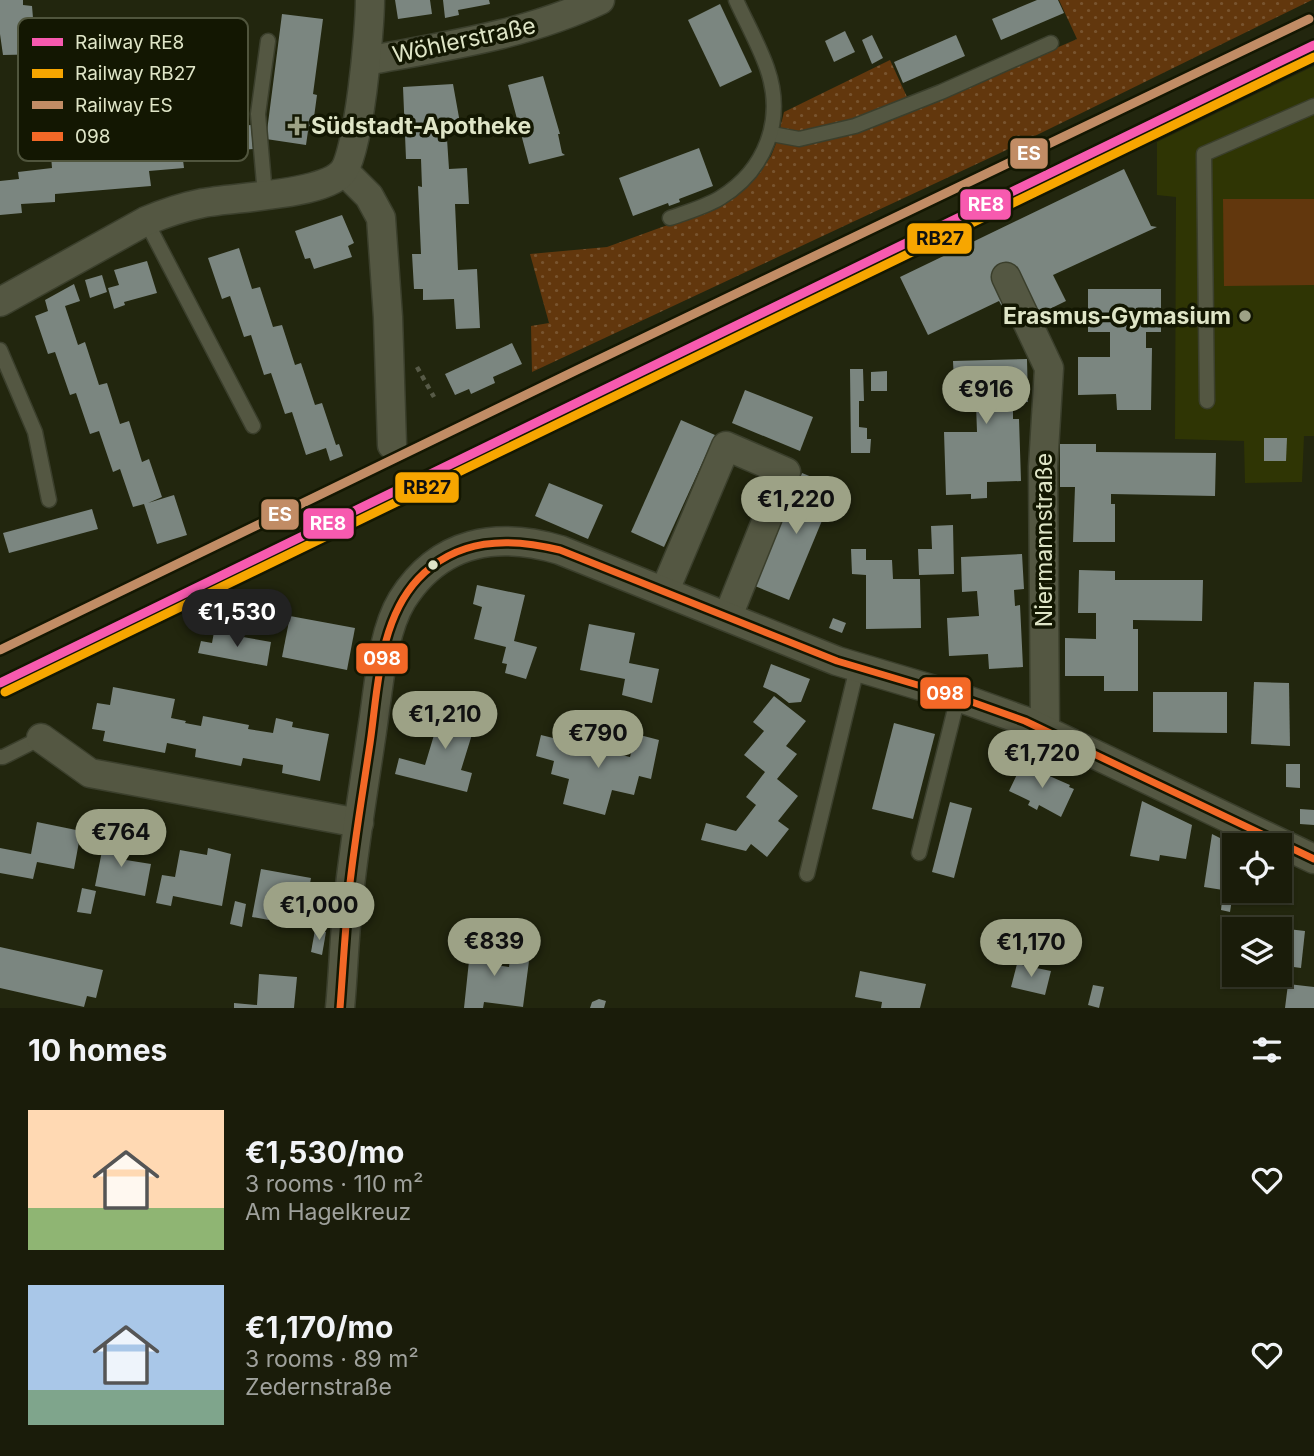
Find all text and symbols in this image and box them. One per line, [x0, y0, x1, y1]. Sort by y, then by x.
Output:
street label: Wöhlerstraße [390, 11, 538, 69]
legend [18, 18, 248, 161]
text: Railway RE8 [75, 31, 184, 54]
text: Railway RB27 [75, 62, 196, 85]
text: Railway ES [75, 94, 173, 117]
place label: Südstadt-Apotheke [311, 112, 531, 140]
marker: Südstadt-Apotheke [289, 118, 305, 134]
text: 098 [75, 125, 111, 148]
line badge: ES [1009, 137, 1049, 170]
text: ES [1017, 142, 1041, 165]
line badge: RE8 [959, 188, 1012, 221]
text: RE8 [968, 193, 1004, 216]
line badge: RB27 [906, 222, 973, 255]
text: RB27 [916, 227, 964, 250]
place label: Erasmus-Gymasium [1003, 302, 1231, 330]
marker: Erasmus-Gymasium [1237, 308, 1253, 324]
pin: €916 [945, 366, 1027, 426]
text: €916 [958, 375, 1014, 403]
street label: Niermannstraße [1030, 453, 1058, 627]
line badge: RB27 [394, 471, 460, 504]
text: RB27 [403, 476, 451, 499]
pin: €1,220 [739, 476, 853, 536]
text: €1,220 [757, 485, 835, 513]
line badge: ES [260, 498, 300, 531]
text: ES [268, 503, 292, 526]
line badge: RE8 [302, 507, 355, 540]
text: RE8 [310, 512, 346, 535]
unlabelled marker [426, 558, 440, 572]
pin: €1,530 [180, 590, 294, 649]
text: €1,530 [198, 598, 276, 626]
line badge: 098 [355, 642, 409, 675]
text: 098 [363, 647, 401, 670]
line badge: 098 [919, 676, 972, 710]
text: 098 [926, 682, 964, 705]
pin: €1,210 [388, 692, 502, 751]
text: €1,210 [408, 700, 482, 728]
pin: €790 [557, 710, 639, 770]
text: €790 [568, 719, 628, 747]
pin: €1,720 [985, 730, 1099, 790]
text: €1,720 [1004, 739, 1080, 767]
pin: €764 [80, 810, 162, 869]
text: €764 [91, 818, 151, 846]
map controls [1222, 833, 1292, 987]
button: locate [1222, 833, 1292, 903]
pin: €1,000 [262, 883, 376, 942]
text: €1,000 [279, 891, 359, 919]
button: layers [1222, 917, 1292, 987]
pin: €839 [453, 918, 535, 978]
pin: €1,170 [974, 920, 1088, 979]
text: €839 [464, 927, 524, 955]
text: €1,170 [996, 928, 1066, 956]
icon: filters [1248, 1031, 1286, 1069]
text: 10 homes [28, 1032, 167, 1068]
text: €1,530/mo [245, 1134, 405, 1170]
icon: home [84, 1138, 168, 1222]
icon: heart [1248, 1161, 1286, 1199]
text: 3 rooms · 110 m² [245, 1170, 423, 1198]
text: Am Hagelkreuz [245, 1198, 411, 1226]
text: €1,170/mo [245, 1309, 393, 1345]
icon: home [84, 1313, 168, 1397]
icon: heart [1248, 1336, 1286, 1374]
text: 3 rooms · 89 m² [245, 1345, 419, 1373]
text: Zedernstraße [245, 1373, 392, 1401]

